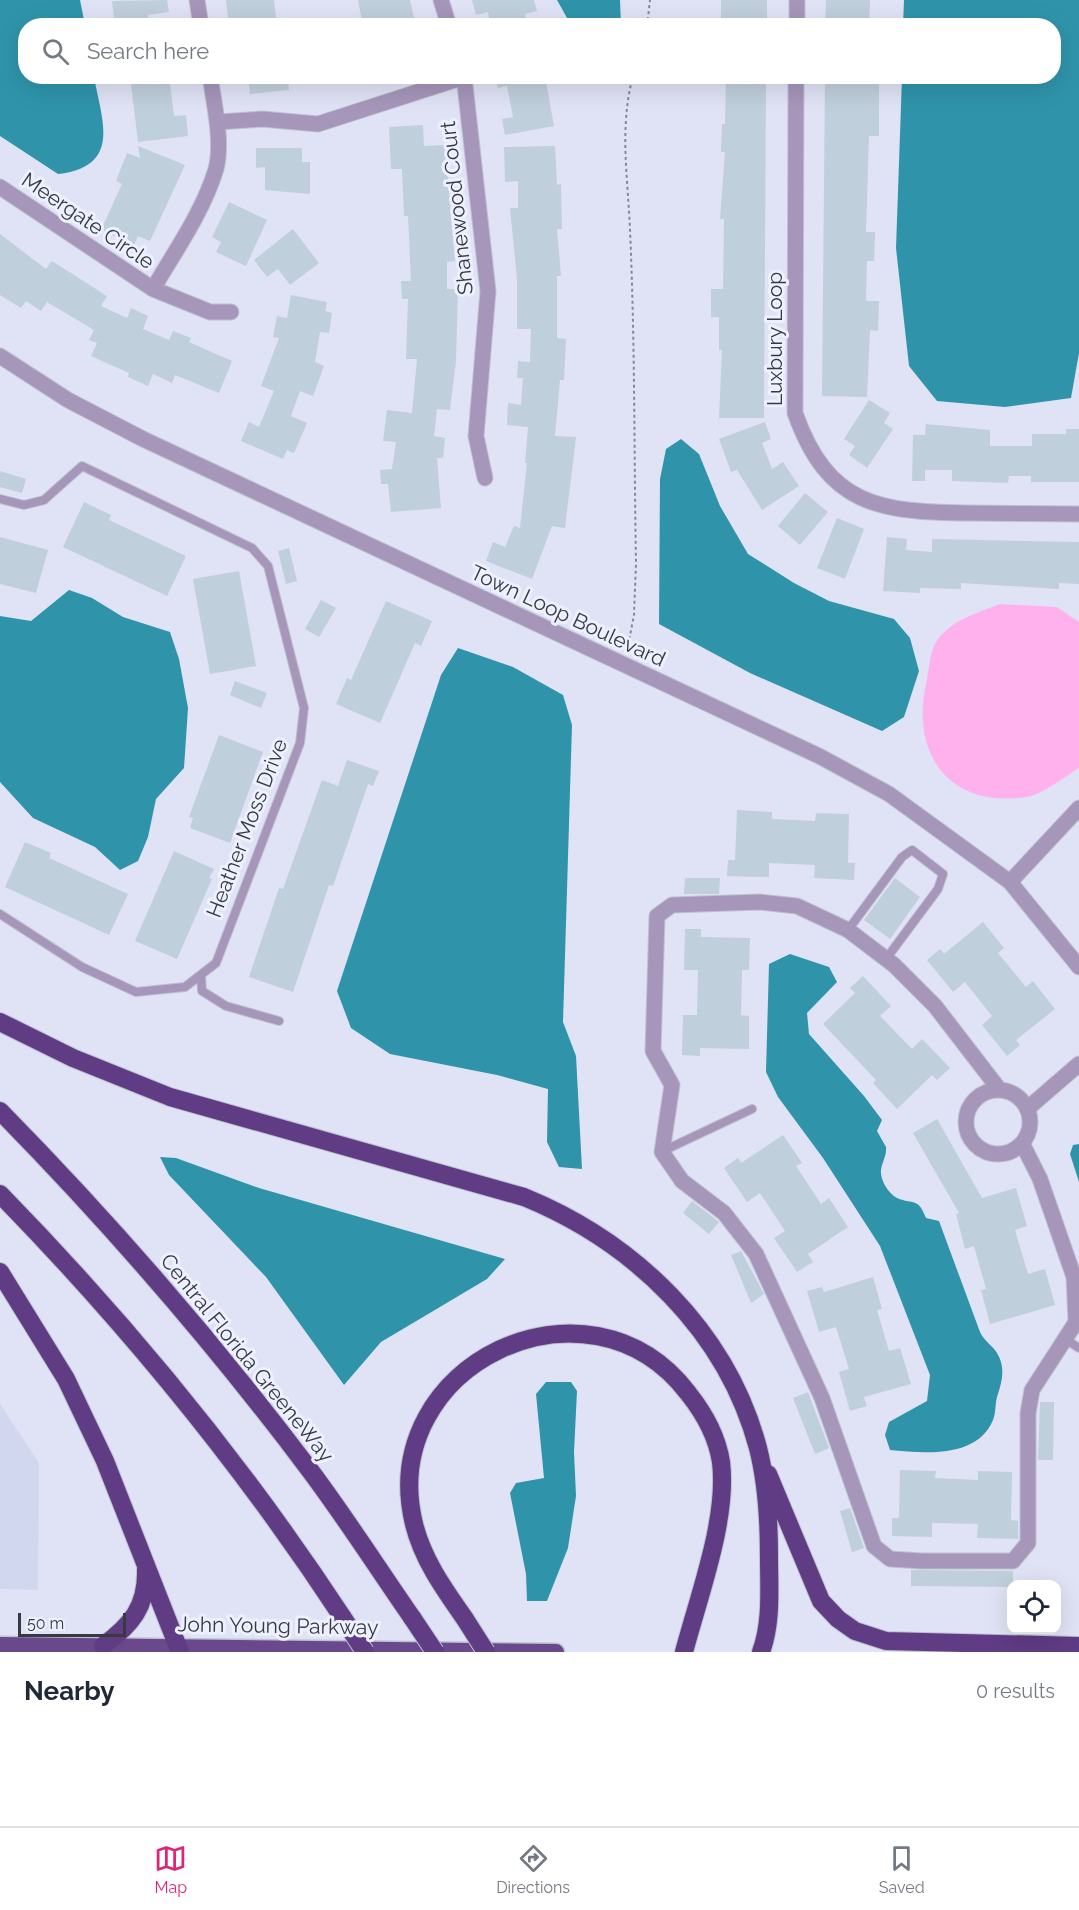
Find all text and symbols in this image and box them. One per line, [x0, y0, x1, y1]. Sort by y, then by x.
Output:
search box [18, 18, 1061, 84]
icon: search [39, 35, 72, 68]
text: Search here [87, 38, 209, 64]
street label: Shanewood Court [435, 120, 478, 296]
street label: Meergate Circle [17, 167, 159, 274]
street label: Luxbury Loop [762, 272, 787, 406]
street label: Town Loop Boulevard [467, 559, 669, 672]
street label: Heather Moss Drive [201, 735, 292, 921]
street label: Central Florida GreeneWay [156, 1248, 339, 1467]
map controls [1007, 1580, 1061, 1634]
button: locate [1007, 1580, 1061, 1634]
scale bar [18, 1610, 126, 1638]
street label: John Young Parkway [177, 1611, 379, 1640]
text: 50 m [27, 1614, 64, 1633]
text: Nearby [24, 1676, 114, 1706]
text: 0 results [976, 1679, 1055, 1703]
tab: Map [154, 1842, 187, 1897]
tab: Directions [496, 1842, 570, 1897]
tab: Saved [879, 1842, 925, 1897]

